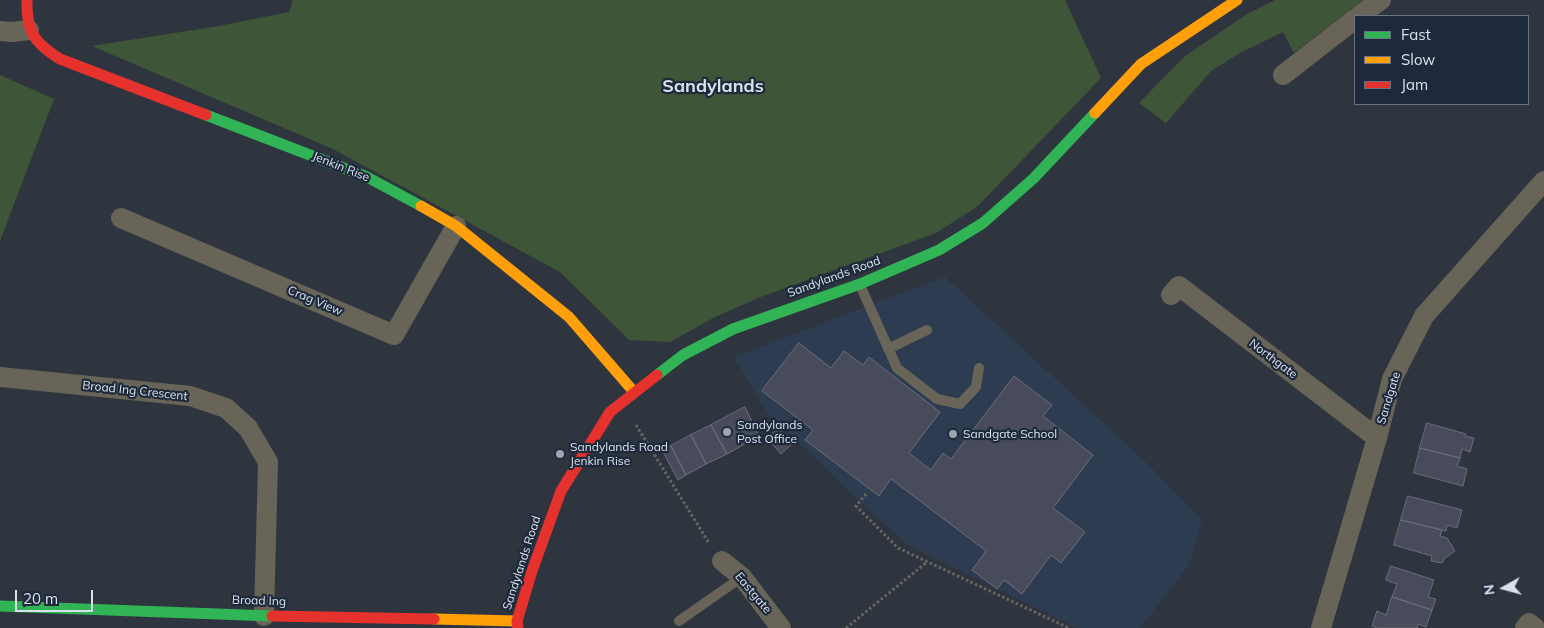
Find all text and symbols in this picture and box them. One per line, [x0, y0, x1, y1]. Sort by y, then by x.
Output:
legend [1354, 15, 1529, 105]
text: Fast [1401, 25, 1431, 44]
text: Slow [1401, 50, 1435, 69]
text: Jam [1401, 75, 1428, 94]
district label: Sandylands [662, 76, 764, 98]
street label: Jenkin Rise [310, 149, 372, 185]
street label: Sandylands Road [785, 253, 883, 301]
street label: Crag View [285, 283, 345, 319]
street label: Northgate [1246, 336, 1300, 382]
street label: Sandgate [1374, 370, 1404, 426]
street label: Broad Ing Crescent [82, 378, 188, 404]
place label: Sandylands Post Office [737, 418, 803, 446]
marker: Sandylands Post Office [721, 426, 733, 438]
place label: Sandgate School [963, 427, 1057, 441]
marker: Sandgate School [947, 428, 959, 440]
place label: Sandylands Road Jenkin Rise [570, 440, 668, 468]
marker: Sandylands Road Jenkin Rise [554, 448, 566, 460]
street label: Sandylands Road [500, 514, 544, 612]
north arrow [1479, 563, 1529, 613]
street label: Eastgate [732, 569, 774, 617]
scale bar [18, 580, 95, 612]
text: N [1480, 583, 1499, 596]
text: 20 m [23, 589, 58, 608]
street label: Broad Ing [232, 593, 286, 609]

